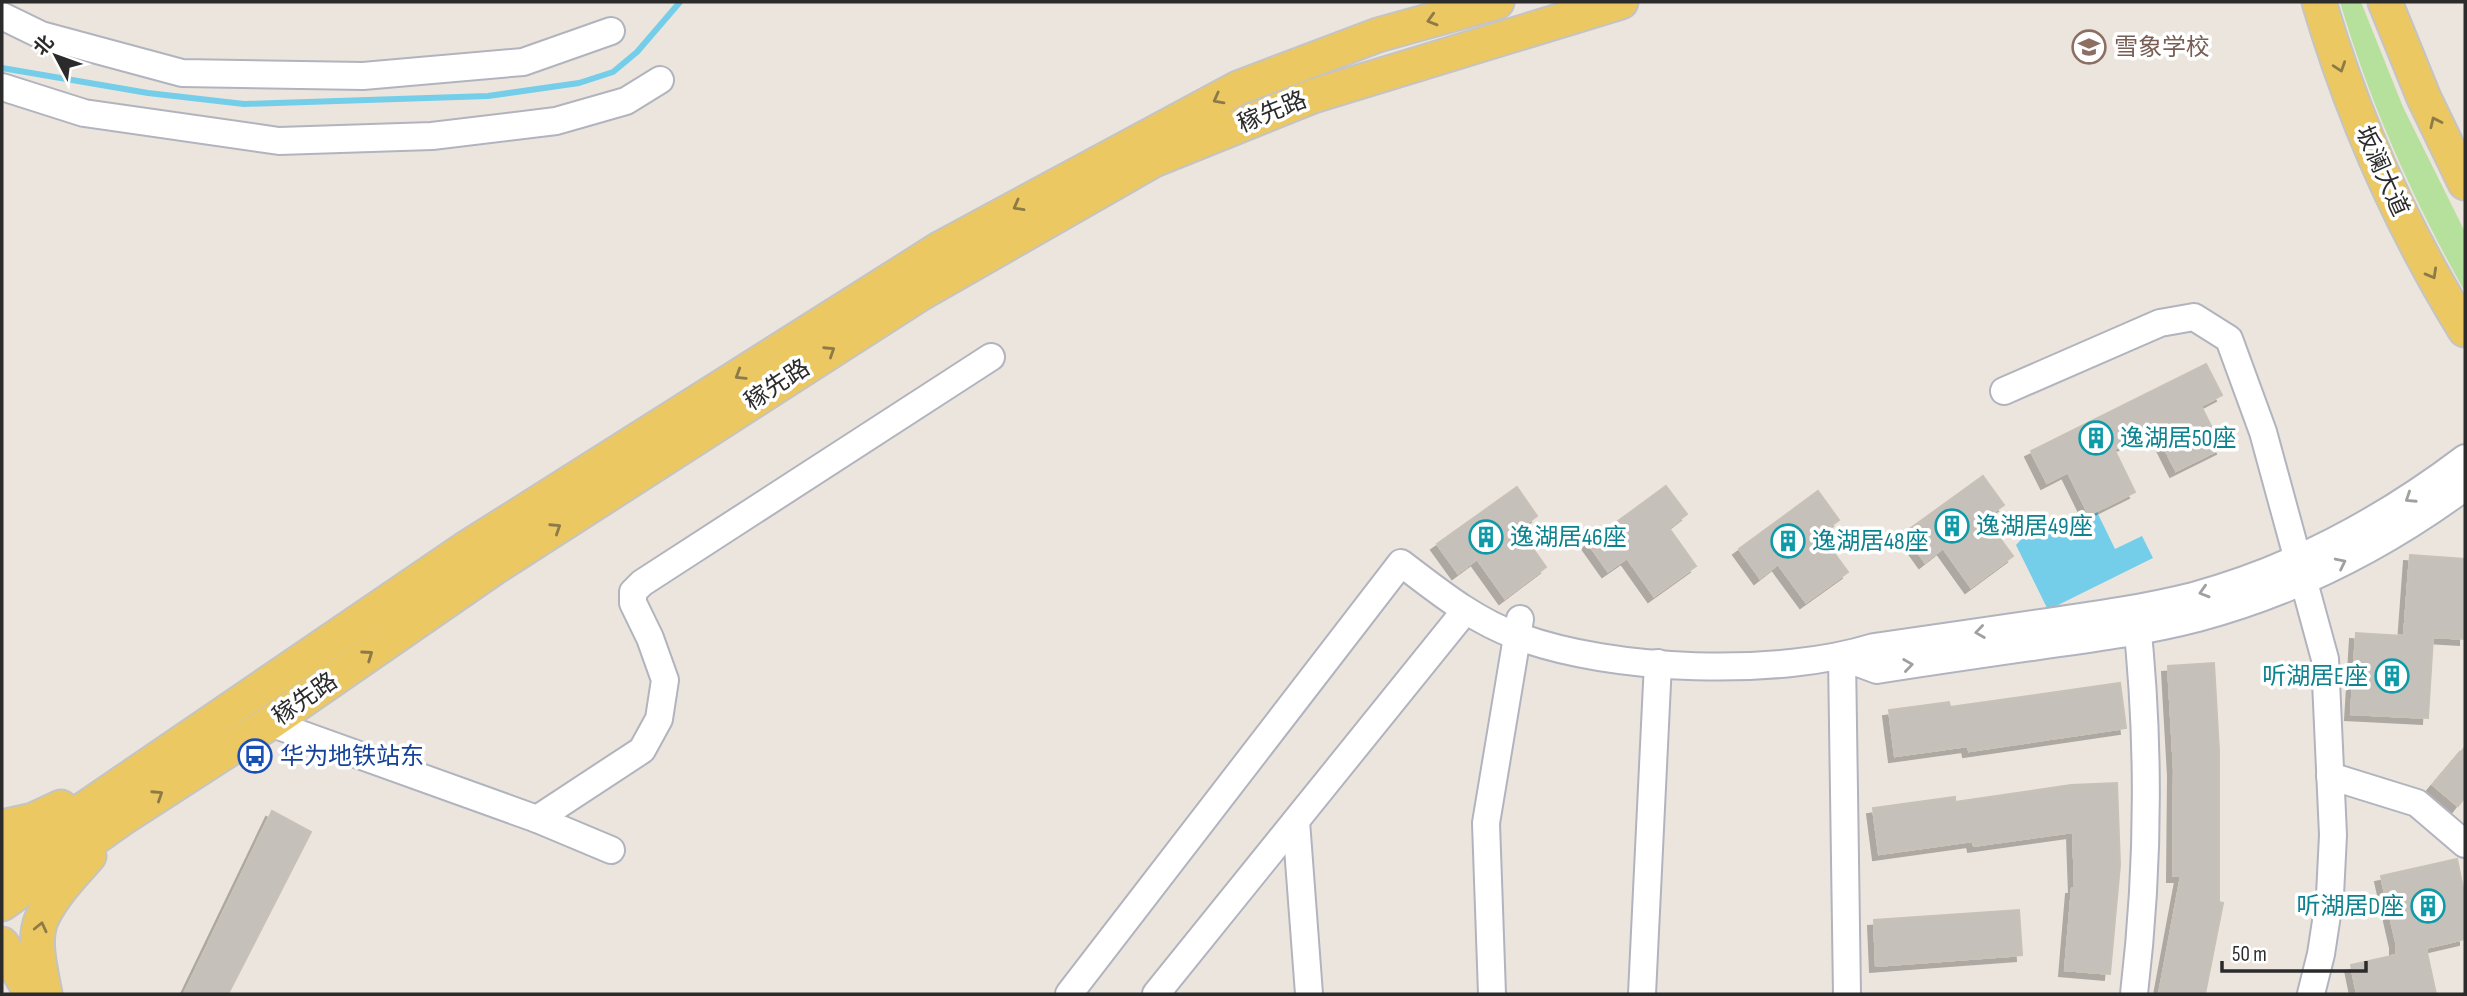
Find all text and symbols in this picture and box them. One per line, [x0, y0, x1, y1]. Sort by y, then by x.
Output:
one-way arrow [1426, 12, 1438, 27]
north arrow [21, 21, 91, 91]
school or university icon: 雪象学校 [2070, 28, 2108, 66]
text: 北 [29, 31, 59, 61]
place label: 雪象学校 [2114, 33, 2210, 62]
one-way arrow [2332, 60, 2346, 72]
street label: 稼先路 [1233, 85, 1311, 139]
one-way arrow [1213, 90, 1226, 104]
one-way arrow [2429, 117, 2443, 129]
street label: 坂澜大道 [2349, 121, 2415, 221]
one-way arrow [1013, 198, 1025, 211]
one-way arrow [2424, 267, 2437, 280]
one-way arrow [822, 347, 835, 360]
street label: 稼先路 [739, 353, 815, 417]
one-way arrow [735, 367, 748, 380]
building icon: 逸湖居50座 [2077, 419, 2115, 457]
place label: 逸湖居50座 [2120, 424, 2236, 453]
one-way arrow [2404, 490, 2417, 503]
building icon: 逸湖居49座 [1933, 507, 1971, 545]
place label: 逸湖居49座 [1976, 512, 2093, 541]
building icon: 逸湖居46座 [1467, 518, 1505, 556]
building icon: 逸湖居48座 [1769, 522, 1807, 560]
one-way arrow [548, 523, 561, 536]
place label: 逸湖居46座 [1510, 523, 1627, 552]
place label: 逸湖居48座 [1812, 527, 1929, 556]
one-way arrow [2334, 558, 2346, 572]
one-way arrow [2198, 584, 2210, 599]
one-way arrow [1974, 624, 1986, 639]
one-way arrow [360, 651, 373, 663]
building icon: 听湖居E座 [2373, 657, 2411, 695]
one-way arrow [1902, 658, 1913, 673]
place label: 听湖居E座 [2262, 662, 2368, 691]
street label: 稼先路 [267, 666, 343, 732]
bus stop icon: 华为地铁站东 [236, 737, 274, 775]
place label: 华为地铁站东 [280, 742, 424, 771]
one-way arrow [151, 791, 164, 804]
building icon: 听湖居D座 [2409, 887, 2447, 925]
place label: 听湖居D座 [2296, 892, 2404, 921]
one-way arrow [33, 921, 47, 933]
scale bar [2222, 930, 2366, 974]
text: 50 m [2232, 942, 2267, 967]

